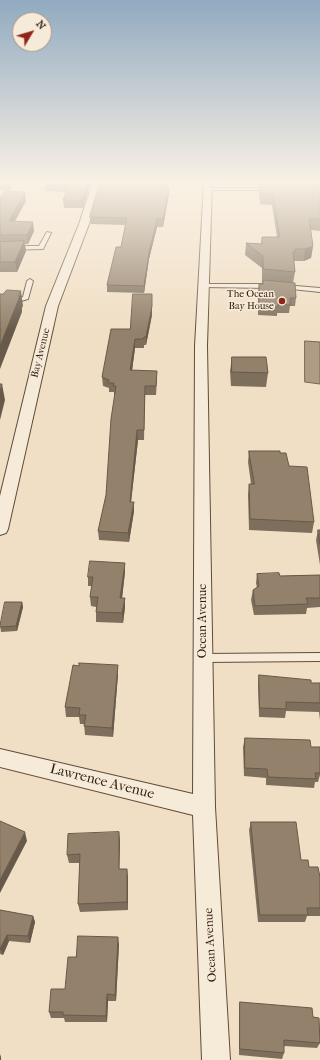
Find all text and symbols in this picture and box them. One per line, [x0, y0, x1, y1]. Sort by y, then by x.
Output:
north arrow [12, 12, 52, 52]
text: N [33, 18, 49, 32]
place label: The Ocean Bay House [227, 289, 274, 312]
marker: The Ocean Bay House [277, 296, 287, 306]
street label: Bay Avenue [29, 327, 53, 379]
street label: Ocean Avenue [196, 584, 210, 658]
street label: Lawrence Avenue [48, 761, 156, 803]
street label: Ocean Avenue [202, 907, 220, 983]

